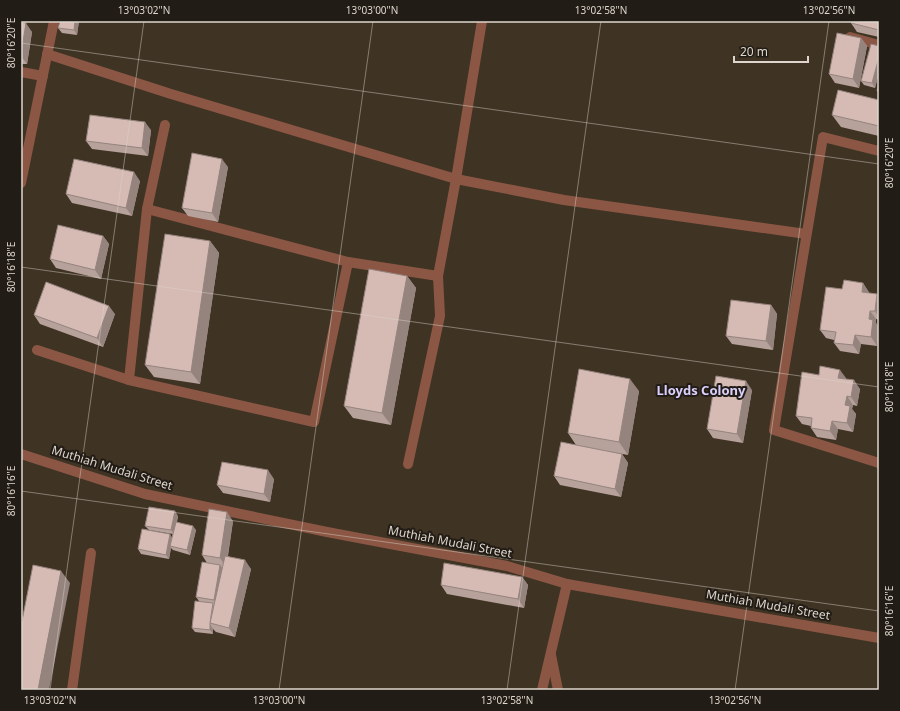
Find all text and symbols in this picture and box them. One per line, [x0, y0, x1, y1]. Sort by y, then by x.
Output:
text: 13°03'02"N [118, 3, 170, 17]
text: 13°03'00"N [346, 3, 398, 17]
text: 13°02'58"N [575, 3, 627, 17]
text: 13°02'56"N [803, 3, 855, 17]
text: 80°16'20"E [4, 18, 18, 68]
scale bar [734, 38, 808, 64]
text: 20 m [740, 43, 768, 60]
text: 80°16'20"E [882, 138, 896, 188]
text: 80°16'18"E [4, 242, 18, 292]
text: 80°16'18"E [882, 362, 896, 412]
district label: Lloyds Colony [657, 381, 746, 399]
street label: Muthiah Mudali Street [50, 441, 175, 494]
text: 80°16'16"E [4, 466, 18, 516]
street label: Muthiah Mudali Street [387, 521, 514, 562]
street label: Muthiah Mudali Street [705, 585, 832, 624]
text: 80°16'16"E [882, 586, 896, 636]
text: 13°03'02"N [24, 693, 76, 707]
text: 13°03'00"N [253, 693, 305, 707]
text: 13°02'58"N [481, 693, 533, 707]
text: 13°02'56"N [709, 693, 761, 707]

